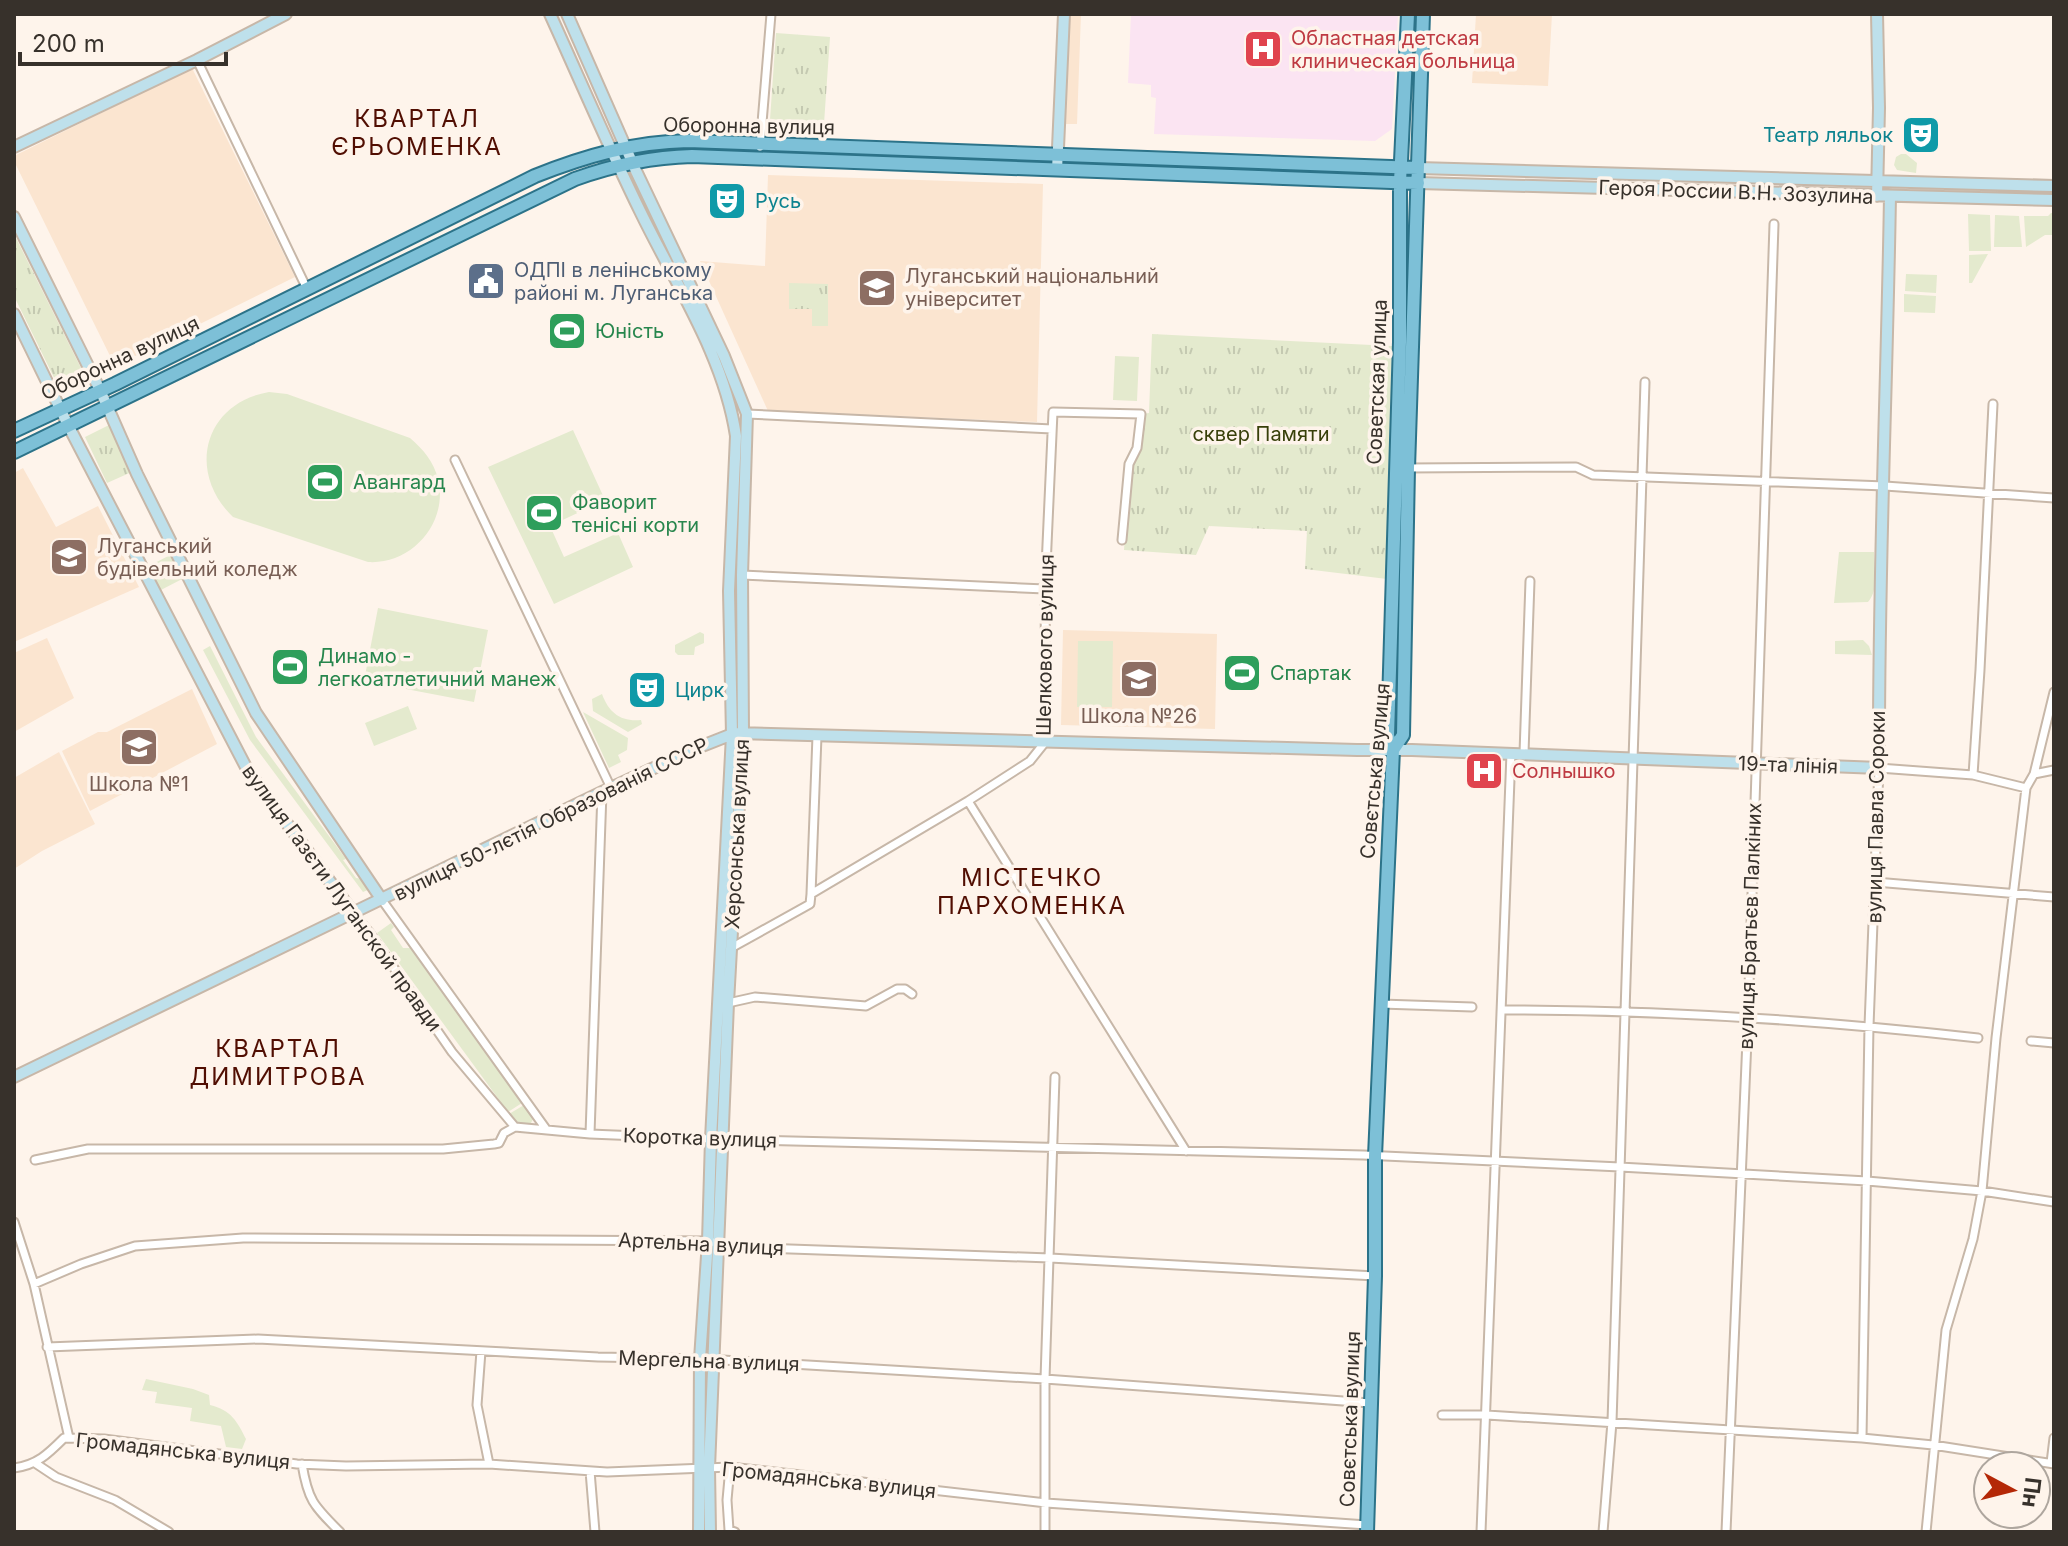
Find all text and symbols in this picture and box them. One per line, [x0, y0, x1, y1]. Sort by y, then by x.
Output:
scale bar [20, 16, 226, 66]
place label: Областная детская клиническая больница [1291, 26, 1516, 73]
hospital icon: Областная детская клиническая больница [1242, 28, 1284, 70]
text: 200 m [32, 29, 105, 58]
district label: КВАРТАЛ ЄРЬОМЕНКА [331, 104, 503, 161]
street label: Оборонна вулиця [663, 113, 835, 139]
theatre icon: Театр ляльок [1900, 114, 1942, 156]
place label: Театр ляльок [1763, 123, 1893, 147]
street label: Героя России В.Н. Зозулина [1598, 175, 1874, 209]
theatre icon: Русь [706, 180, 748, 222]
place label: Русь [755, 189, 801, 213]
place label: ОДПІ в ленінському районі м. Луганська [514, 258, 713, 305]
public building icon: ОДПІ в ленінському районі м. Луганська [465, 260, 507, 302]
place label: Луганський національний університет [905, 264, 1159, 311]
school or university icon: Луганський національний університет [856, 267, 898, 309]
street label: Советская улица [1362, 299, 1392, 465]
sports icon: Юність [546, 310, 588, 352]
street label: Оборонна вулиця [37, 311, 203, 405]
place label: Юність [595, 319, 664, 343]
park label: сквер Памяти [1192, 422, 1330, 446]
sports icon: Авангард [304, 461, 346, 503]
place label: Авангард [353, 470, 446, 494]
place label: Фаворит тенісні корти [572, 490, 699, 537]
sports icon: Фаворит тенісні корти [523, 492, 565, 534]
place label: Луганський будівельний коледж [97, 534, 298, 581]
school or university icon: Луганський будівельний коледж [48, 536, 90, 578]
street label: Шелкового вулиця [1031, 554, 1059, 736]
place label: Динамо - легкоатлетичний манеж [318, 644, 556, 691]
sports icon: Динамо - легкоатлетичний манеж [269, 646, 311, 688]
sports icon: Спартак [1221, 652, 1263, 694]
school or university icon: Школа №26 [1118, 658, 1160, 700]
place label: Спартак [1270, 661, 1351, 685]
theatre icon: Цирк [626, 669, 668, 711]
place label: Цирк [675, 678, 724, 702]
street label: Совєтська вулиця [1355, 682, 1395, 860]
place label: Школа №26 [1081, 704, 1197, 728]
street label: вулиця Павла Сороки [1862, 710, 1890, 924]
school or university icon: Школа №1 [118, 726, 160, 768]
street label: вулиця 50-лєтія Образованія СССР [390, 732, 712, 906]
street label: Херсонська вулиця [720, 738, 754, 930]
hospital icon: Солнышко [1463, 750, 1505, 792]
street label: 19-та лінія [1738, 751, 1838, 779]
place label: Солнышко [1512, 759, 1616, 783]
street label: вулиця Газєти Луганской правди [237, 760, 447, 1036]
place label: Школа №1 [89, 772, 189, 796]
street label: вулиця Братьєв Палкіних [1734, 802, 1766, 1050]
district label: МІСТЕЧКО ПАРХОМЕНКА [937, 863, 1127, 920]
district label: КВАРТАЛ ДИМИТРОВА [190, 1034, 366, 1091]
street label: Коротка вулиця [623, 1123, 777, 1153]
street label: Артельна вулиця [617, 1228, 785, 1260]
street label: Совєтська вулиця [1335, 1330, 1365, 1508]
street label: Мергельна вулиця [618, 1346, 800, 1376]
street label: Громадянська вулиця [75, 1428, 291, 1474]
north arrow [1972, 1450, 2052, 1530]
street label: Громадянська вулиця [721, 1457, 937, 1503]
text: Пн [2017, 1476, 2047, 1509]

